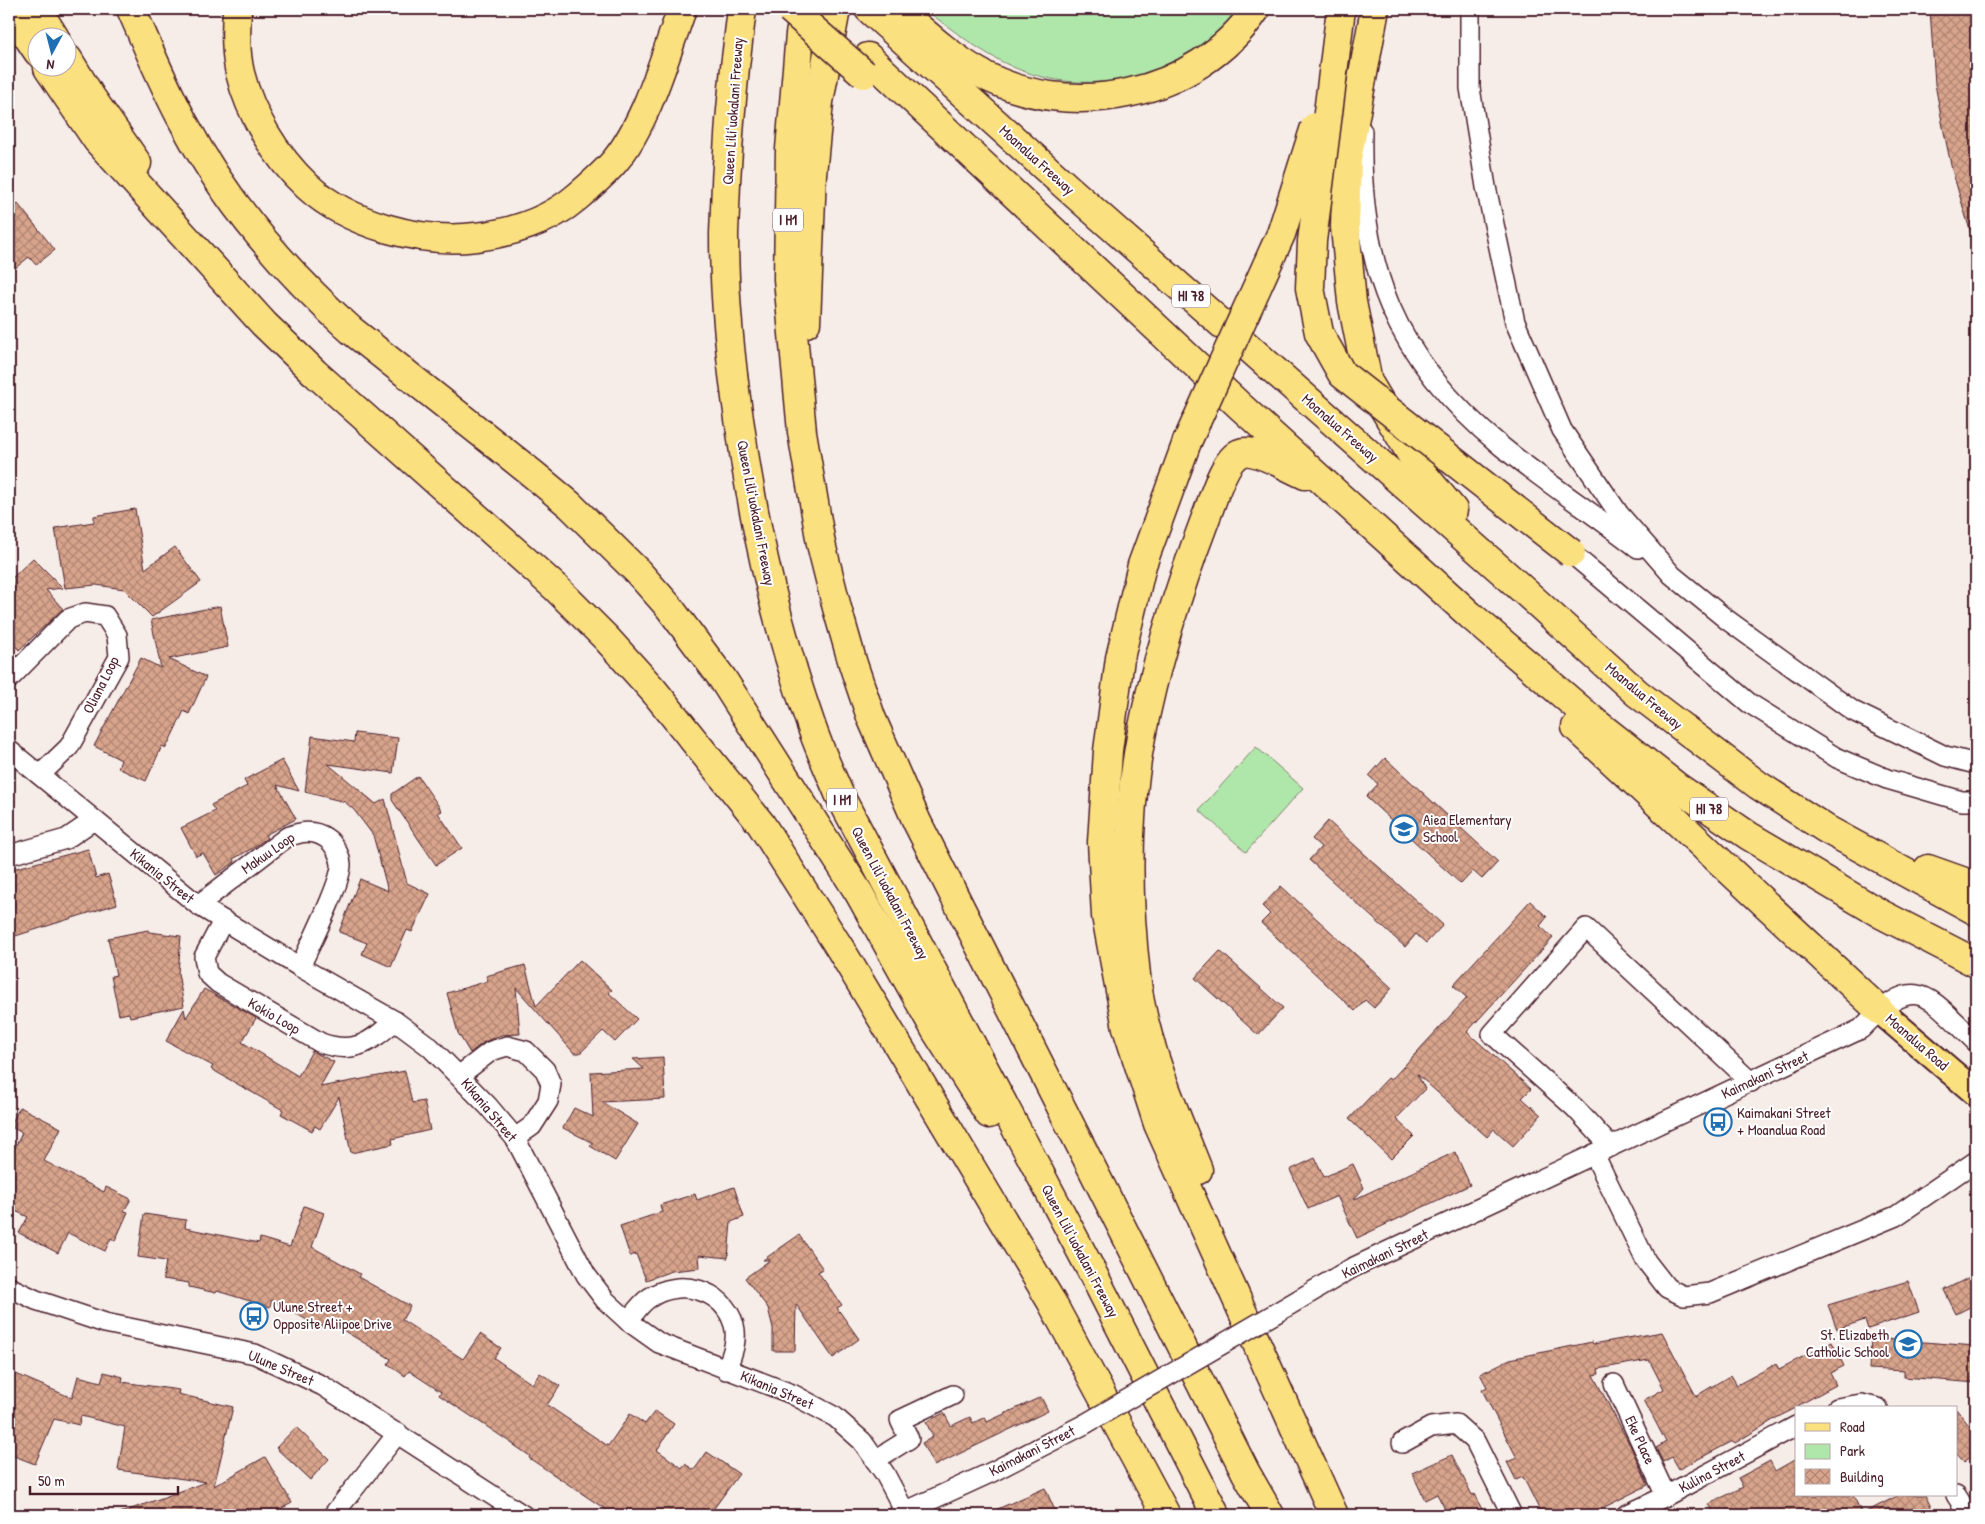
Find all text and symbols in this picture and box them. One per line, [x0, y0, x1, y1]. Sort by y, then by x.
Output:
north arrow [28, 28, 78, 78]
street label: Queen Liliʻuokalani Freeway [717, 37, 748, 185]
text: N [45, 55, 55, 75]
street label: Moanalua Freeway [995, 120, 1080, 199]
road number: I H1 [773, 208, 803, 232]
road number: HI 78 [1172, 284, 1210, 308]
street label: Moanalua Freeway [1297, 388, 1383, 467]
street label: Queen Liliʻuokalani Freeway [732, 438, 781, 587]
street label: Oliana Loop [77, 652, 124, 717]
street label: Moanalua Freeway [1601, 657, 1688, 734]
road number: I H1 [827, 788, 857, 812]
road number: HI 78 [1690, 798, 1728, 821]
place label: Aiea Elementary School [1423, 809, 1512, 847]
school or university icon: Aiea Elementary School [1389, 814, 1419, 844]
street label: Queen Liliʻuokalani Freeway [846, 823, 934, 963]
street label: Makuu Loop [237, 826, 299, 879]
street label: Kikania Street [126, 843, 200, 909]
street label: Kokio Loop [244, 992, 305, 1039]
street label: Moanalua Road [1881, 1008, 1954, 1075]
street label: Kaimakani Street [1718, 1045, 1812, 1104]
street label: Kikania Street [456, 1073, 523, 1147]
place label: Kaimakani Street + Moanalua Road [1737, 1102, 1832, 1140]
bus stop icon: Kaimakani Street + Moanalua Road [1703, 1107, 1733, 1137]
street label: Queen Liliʻuokalani Freeway [1036, 1181, 1124, 1321]
street label: Kaimakani Street [1338, 1223, 1432, 1284]
place label: Ulune Street + Opposite Aliipoe Drive [273, 1296, 392, 1334]
bus stop icon: Ulune Street + Opposite Aliipoe Drive [239, 1301, 269, 1331]
place label: St. Elizabeth Catholic School [1806, 1324, 1889, 1362]
school or university icon: St. Elizabeth Catholic School [1893, 1329, 1923, 1359]
street label: Ulune Street [245, 1344, 318, 1391]
street label: Kikania Street [737, 1365, 818, 1415]
legend [1795, 1406, 1958, 1496]
street label: Eke Place [1620, 1412, 1661, 1467]
text: Road [1840, 1416, 1865, 1437]
street label: Kaimakani Street [985, 1420, 1079, 1481]
text: Park [1840, 1440, 1865, 1461]
street label: Kulina Street [1675, 1445, 1749, 1498]
scale bar [30, 1464, 178, 1496]
text: Building [1840, 1466, 1884, 1487]
text: 50 m [38, 1470, 65, 1491]

